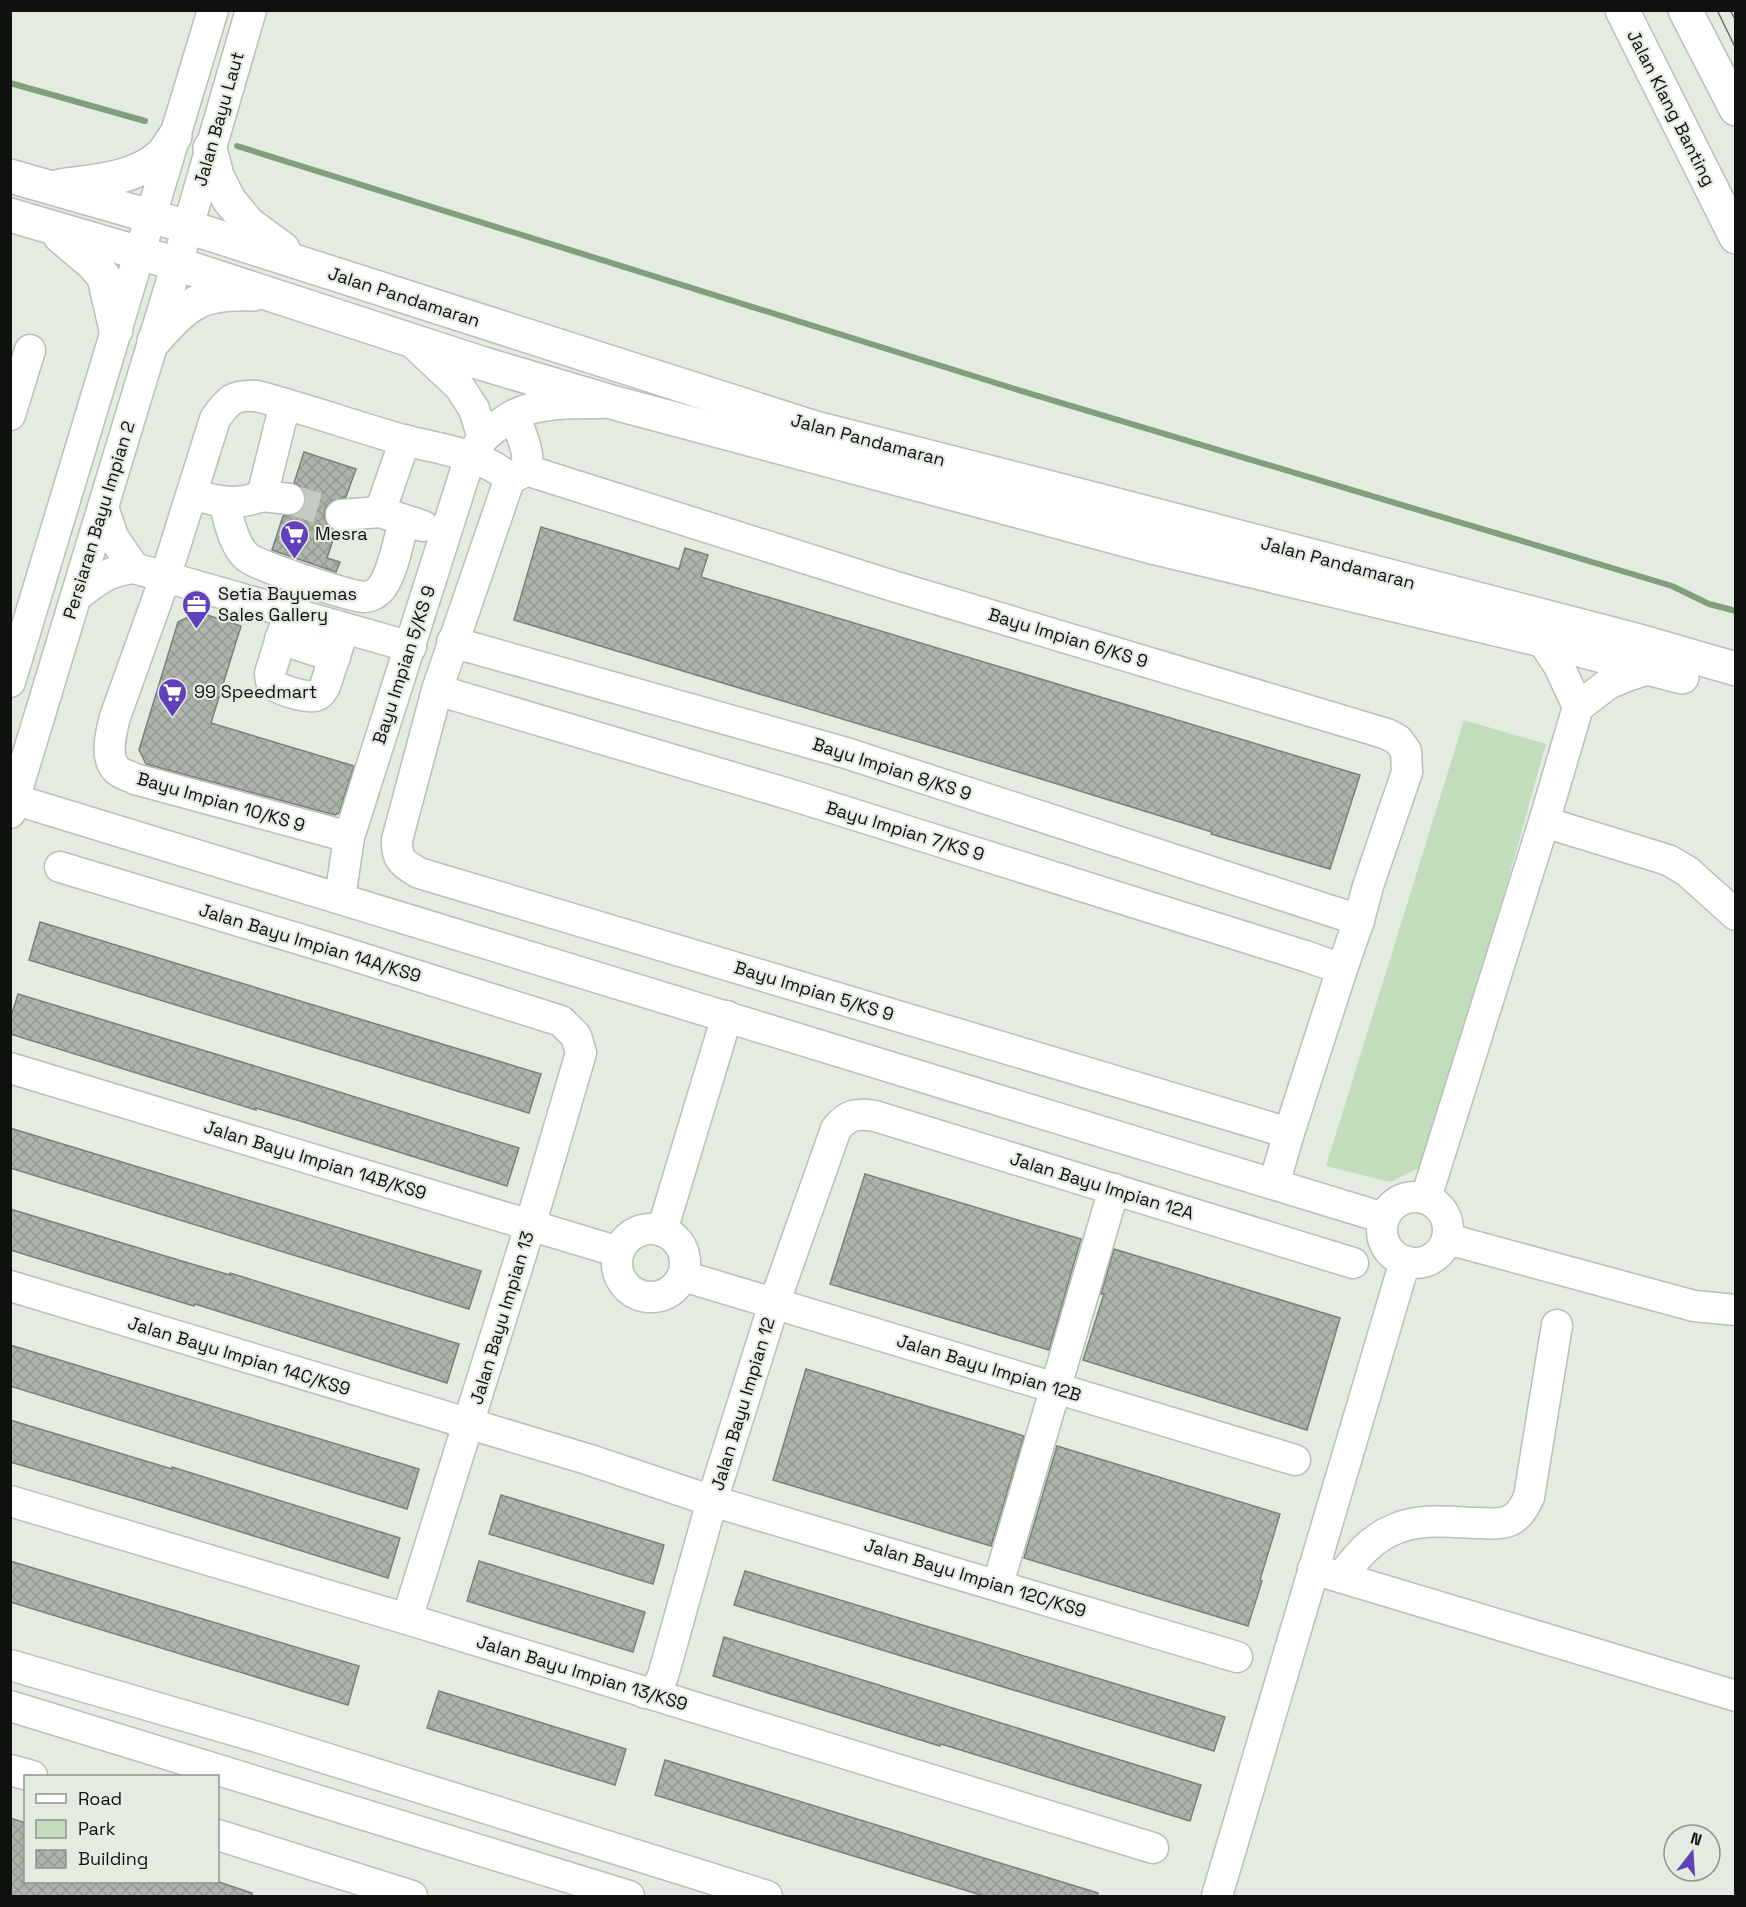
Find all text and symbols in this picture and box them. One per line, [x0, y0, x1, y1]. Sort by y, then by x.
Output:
street label: Jalan Klang Banting [1622, 26, 1721, 190]
street label: Jalan Bayu Laut [188, 49, 249, 189]
street label: Jalan Pandamaran [325, 261, 483, 332]
street label: Jalan Pandamaran [789, 408, 948, 471]
street label: Persiaran Bayu Impian 2 [57, 418, 140, 622]
supermarket icon: Mesra [278, 518, 310, 560]
place label: Mesra [315, 522, 368, 545]
street label: Jalan Pandamaran [1259, 531, 1418, 594]
place label: Setia Bayuemas Sales Gallery [218, 582, 357, 626]
street label: Bayu Impian 5/KS 9 [367, 583, 440, 747]
office icon: Setia Bayuemas Sales Gallery [181, 588, 213, 630]
street label: Bayu Impian 6/KS 9 [985, 602, 1151, 673]
supermarket icon: 99 Speedmart [157, 676, 189, 718]
place label: 99 Speedmart [194, 680, 317, 703]
street label: Bayu Impian 8/KS 9 [810, 732, 975, 805]
street label: Bayu Impian 10/KS 9 [134, 767, 308, 837]
street label: Bayu Impian 7/KS 9 [823, 795, 987, 866]
street label: Jalan Bayu Impian 14A/KS9 [196, 898, 424, 987]
street label: Bayu Impian 5/KS 9 [732, 955, 897, 1026]
street label: Jalan Bayu Impian 14B/KS9 [201, 1115, 429, 1204]
street label: Jalan Bayu Impian 12A [1007, 1147, 1197, 1224]
street label: Jalan Bayu Impian 13 [464, 1228, 539, 1407]
street label: Jalan Bayu Impian 14C/KS9 [125, 1311, 353, 1400]
street label: Jalan Bayu Impian 12 [705, 1314, 780, 1493]
street label: Jalan Bayu Impian 12B [894, 1328, 1084, 1407]
street label: Jalan Bayu Impian 12C/KS9 [861, 1533, 1089, 1622]
street label: Jalan Bayu Impian 13/KS9 [474, 1629, 691, 1716]
legend [24, 1775, 219, 1883]
text: Road [78, 1787, 122, 1810]
text: Park [78, 1817, 116, 1840]
north arrow [1662, 1823, 1722, 1883]
text: N [1688, 1828, 1704, 1851]
text: Building [78, 1847, 148, 1870]

